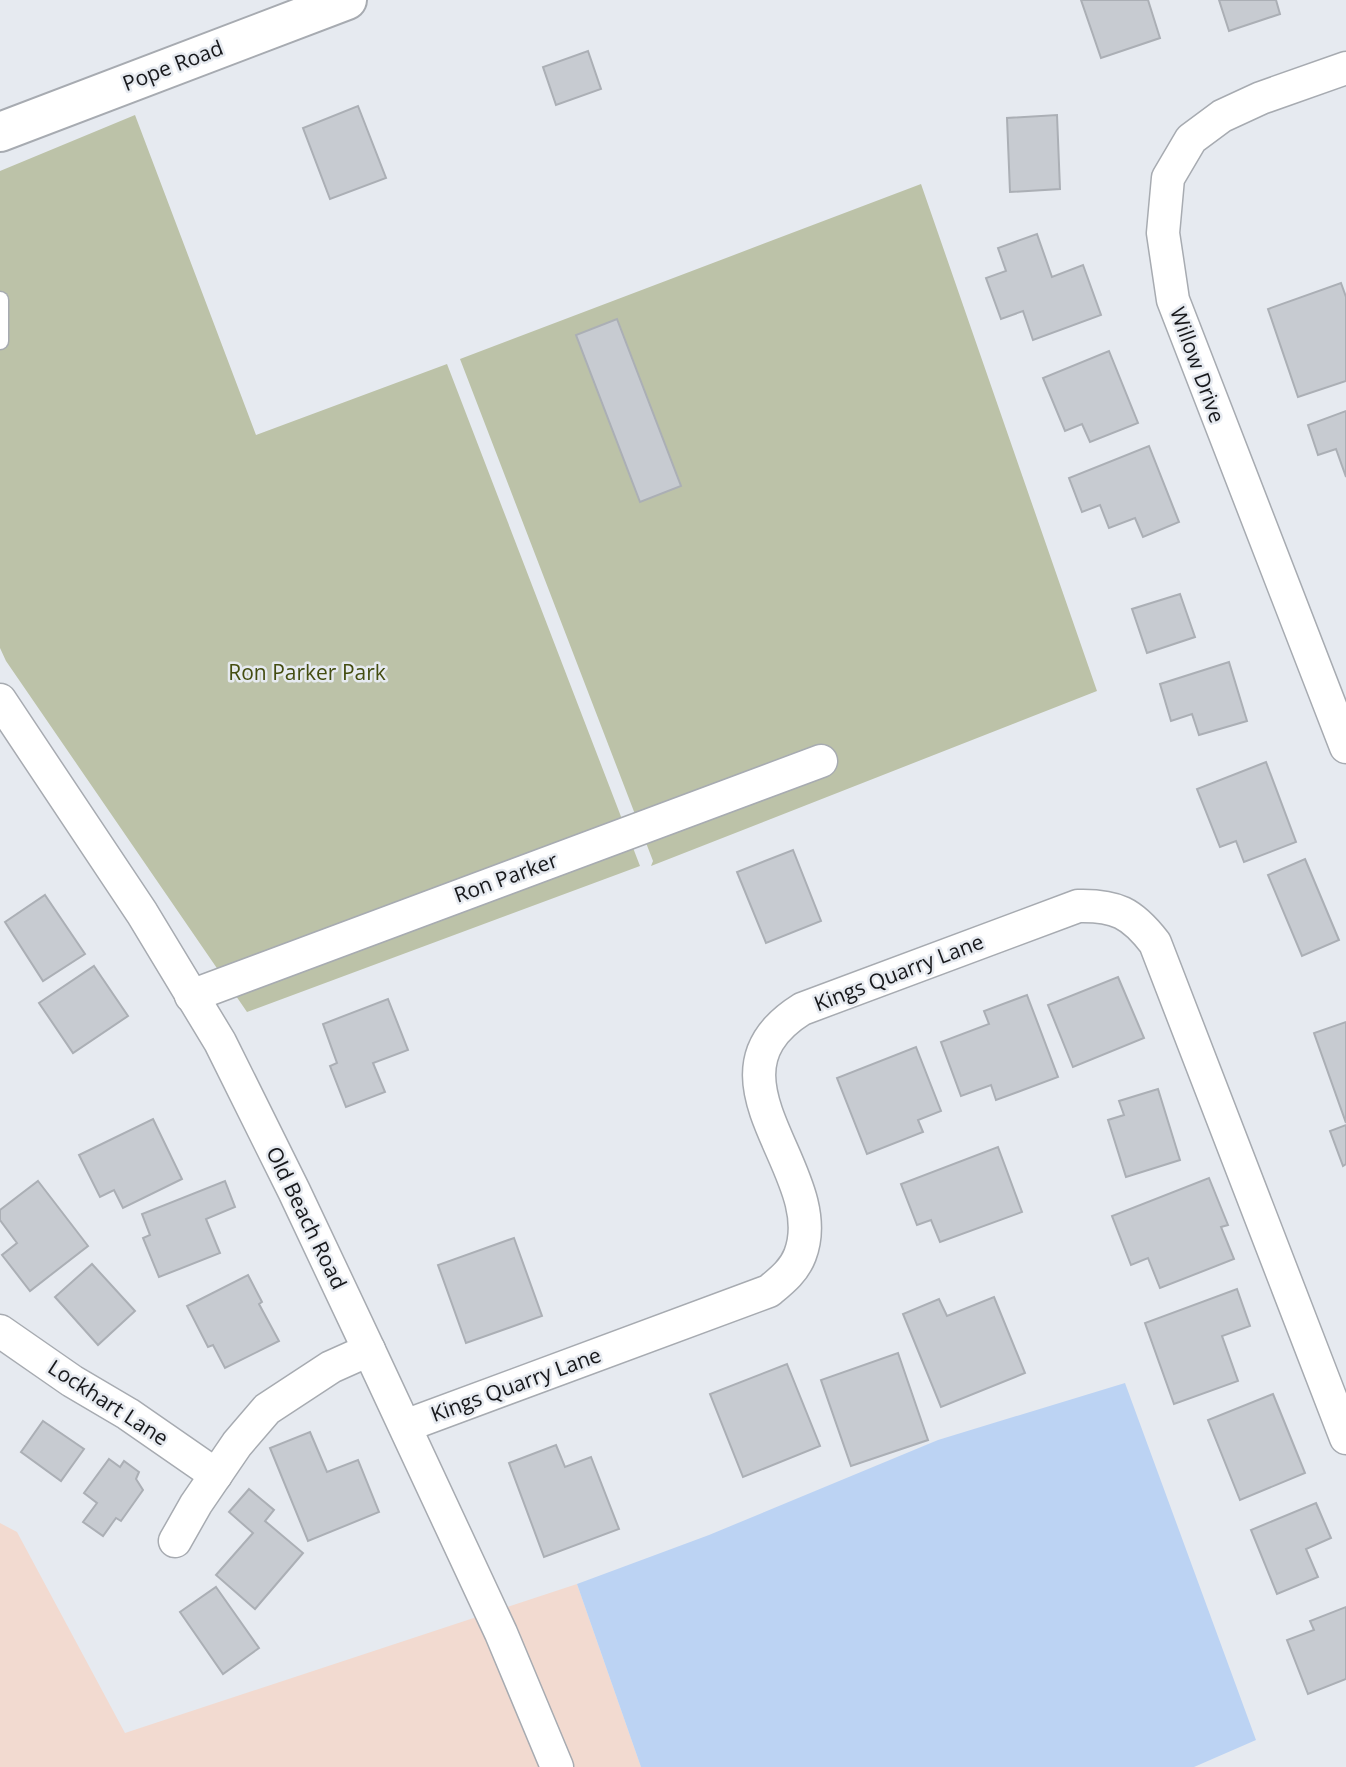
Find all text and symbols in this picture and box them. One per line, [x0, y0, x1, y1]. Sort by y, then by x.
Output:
street label: Pope Road [118, 33, 227, 97]
street label: Willow Drive [1164, 303, 1232, 426]
park label: Ron Parker Park [228, 658, 386, 686]
street label: Ron Parker [450, 845, 562, 909]
street label: Kings Quarry Lane [810, 927, 987, 1017]
street label: Old Beach Road [260, 1142, 354, 1294]
street label: Kings Quarry Lane [427, 1340, 605, 1428]
street label: Lockhart Lane [43, 1353, 174, 1451]

